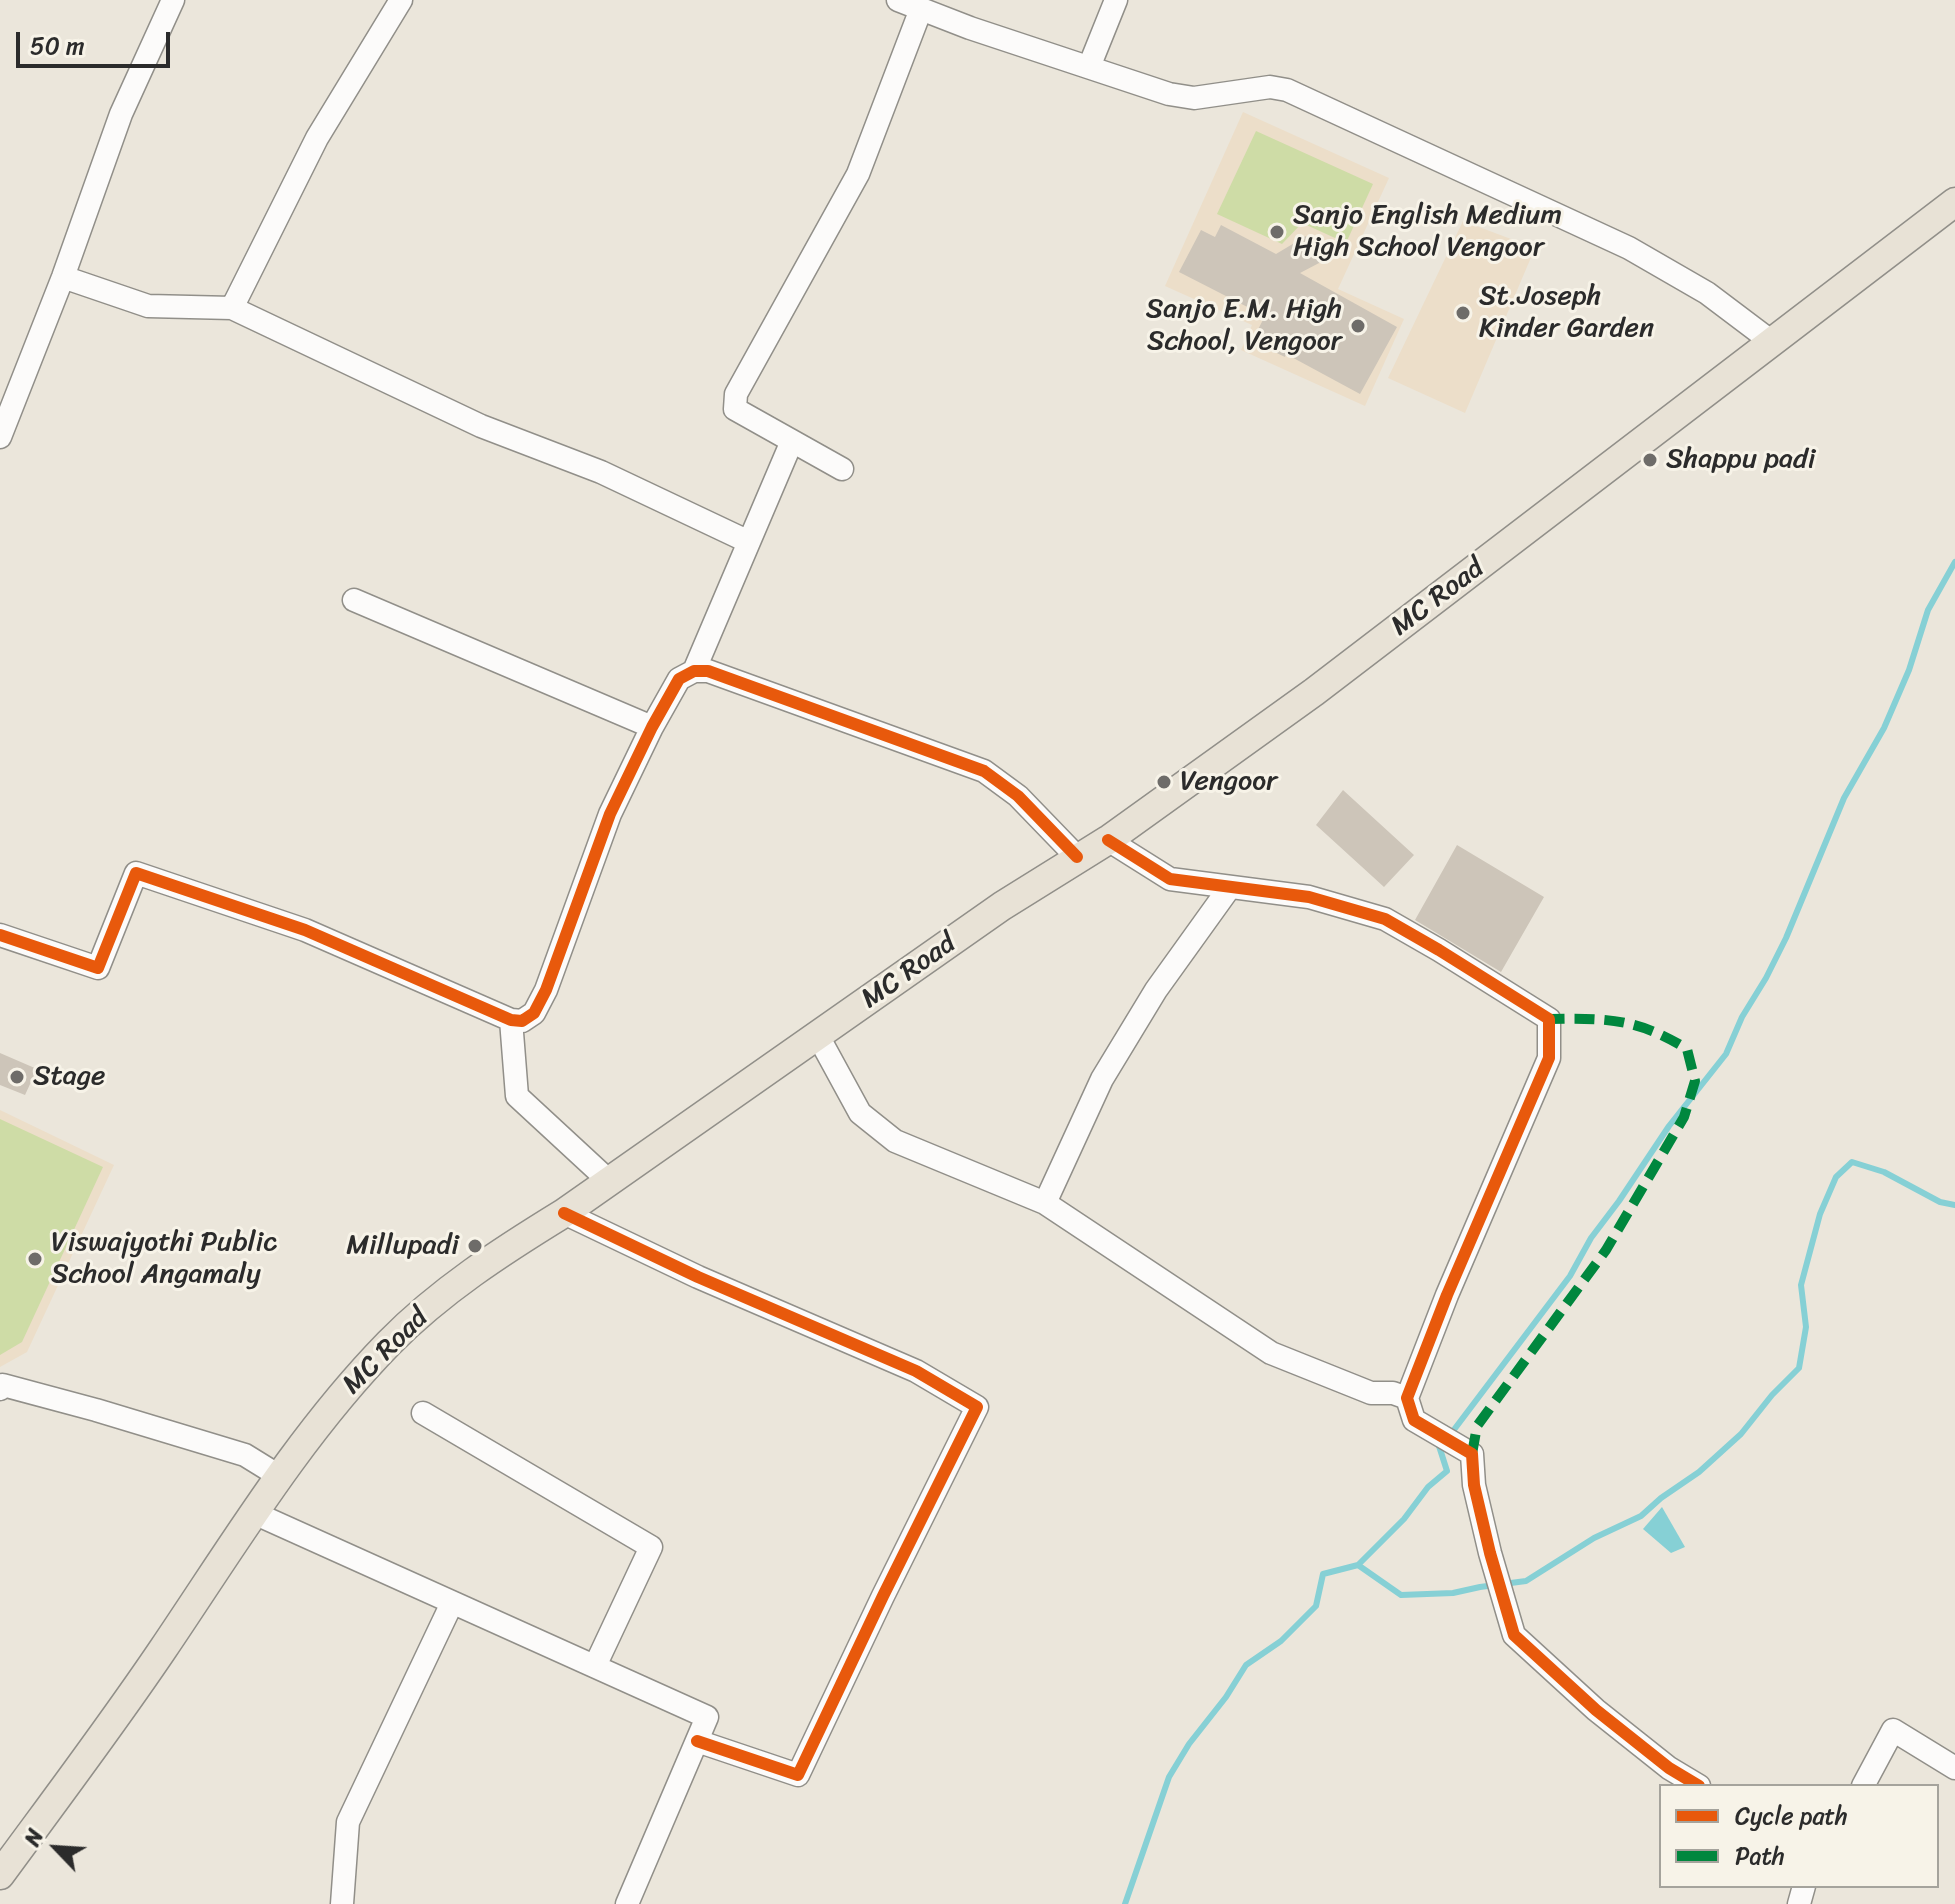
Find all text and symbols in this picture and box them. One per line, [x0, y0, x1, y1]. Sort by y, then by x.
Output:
scale bar [20, 16, 174, 66]
text: 50 m [30, 25, 85, 67]
place label: Sanjo English Medium High School Vengoor [1293, 199, 1562, 265]
marker: Sanjo English Medium High School Vengoor [1268, 223, 1286, 241]
place label: St.Joseph Kinder Garden [1479, 280, 1654, 346]
place label: Sanjo E.M. High School, Vengoor [1146, 293, 1342, 359]
marker: St.Joseph Kinder Garden [1454, 304, 1472, 322]
marker: Sanjo E.M. High School, Vengoor [1349, 317, 1367, 335]
place label: Shappu padi [1666, 443, 1815, 477]
marker: Shappu padi [1641, 451, 1659, 469]
street label: MC Road [1385, 552, 1491, 644]
place label: Vengoor [1180, 765, 1278, 799]
marker: Vengoor [1155, 773, 1173, 791]
street label: MC Road [855, 927, 963, 1017]
place label: Stage [33, 1060, 105, 1094]
marker: Stage [8, 1068, 26, 1086]
place label: Viswajyothi Public School Angamaly [51, 1226, 277, 1292]
place label: Millupadi [346, 1229, 459, 1263]
marker: Millupadi [466, 1237, 484, 1255]
marker: Viswajyothi Public School Angamaly [26, 1250, 44, 1268]
street label: MC Road [336, 1302, 436, 1402]
legend [1659, 1784, 1939, 1888]
text: Cycle path [1735, 1795, 1848, 1837]
north arrow [16, 1808, 96, 1888]
text: N [13, 1822, 55, 1853]
text: Path [1735, 1835, 1785, 1877]

